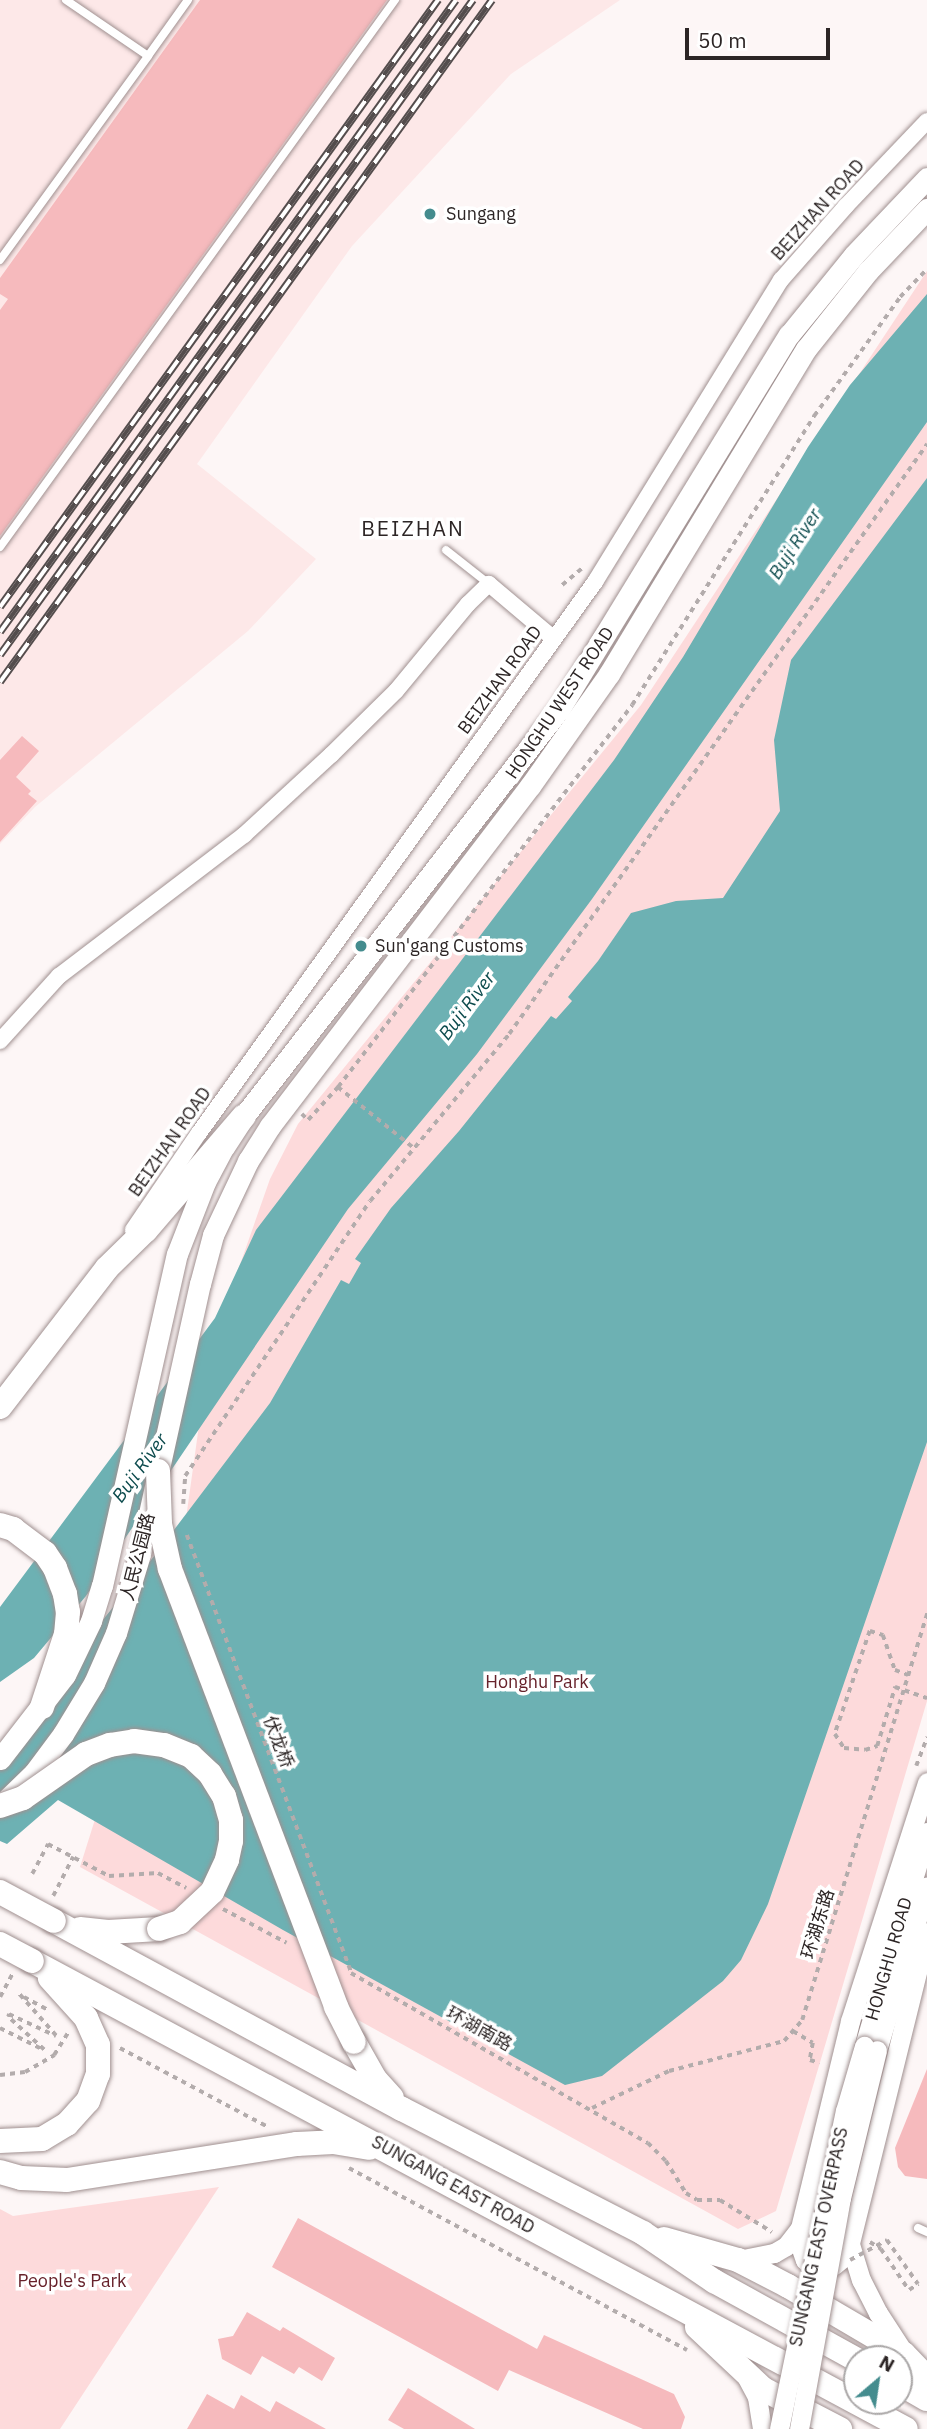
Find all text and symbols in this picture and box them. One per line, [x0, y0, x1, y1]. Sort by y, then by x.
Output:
scale bar [689, 14, 834, 58]
text: 50 m [698, 26, 747, 54]
street label: BEIZHAN ROAD [767, 155, 869, 265]
place label: Sungang [446, 203, 516, 225]
marker: Sungang [420, 204, 440, 224]
water label: Buji River [764, 505, 826, 583]
district label: BEIZHAN [362, 515, 464, 541]
street label: BEIZHAN ROAD [453, 622, 547, 738]
street label: HONGHU WEST ROAD [501, 623, 619, 783]
place label: Sun'gang Customs [375, 935, 524, 957]
marker: Sun'gang Customs [353, 938, 369, 954]
water label: Buji River [434, 967, 500, 1045]
street label: BEIZHAN ROAD [124, 1083, 216, 1201]
water label: Buji River [107, 1429, 173, 1507]
street label: 人民公园路 [117, 1511, 159, 1603]
park label: Honghu Park [485, 1671, 589, 1693]
street label: 伏龙桥 [258, 1713, 298, 1771]
street label: 环湖东路 [797, 1886, 839, 1962]
street label: HONGHU ROAD [861, 1895, 917, 2023]
street label: 环湖南路 [442, 2002, 516, 2056]
street label: SUNGANG EAST OVERPASS [785, 2125, 853, 2349]
street label: SUNGANG EAST ROAD [368, 2131, 538, 2239]
park label: People's Park [17, 2270, 127, 2292]
north arrow [843, 2345, 913, 2415]
text: N [875, 2350, 899, 2377]

